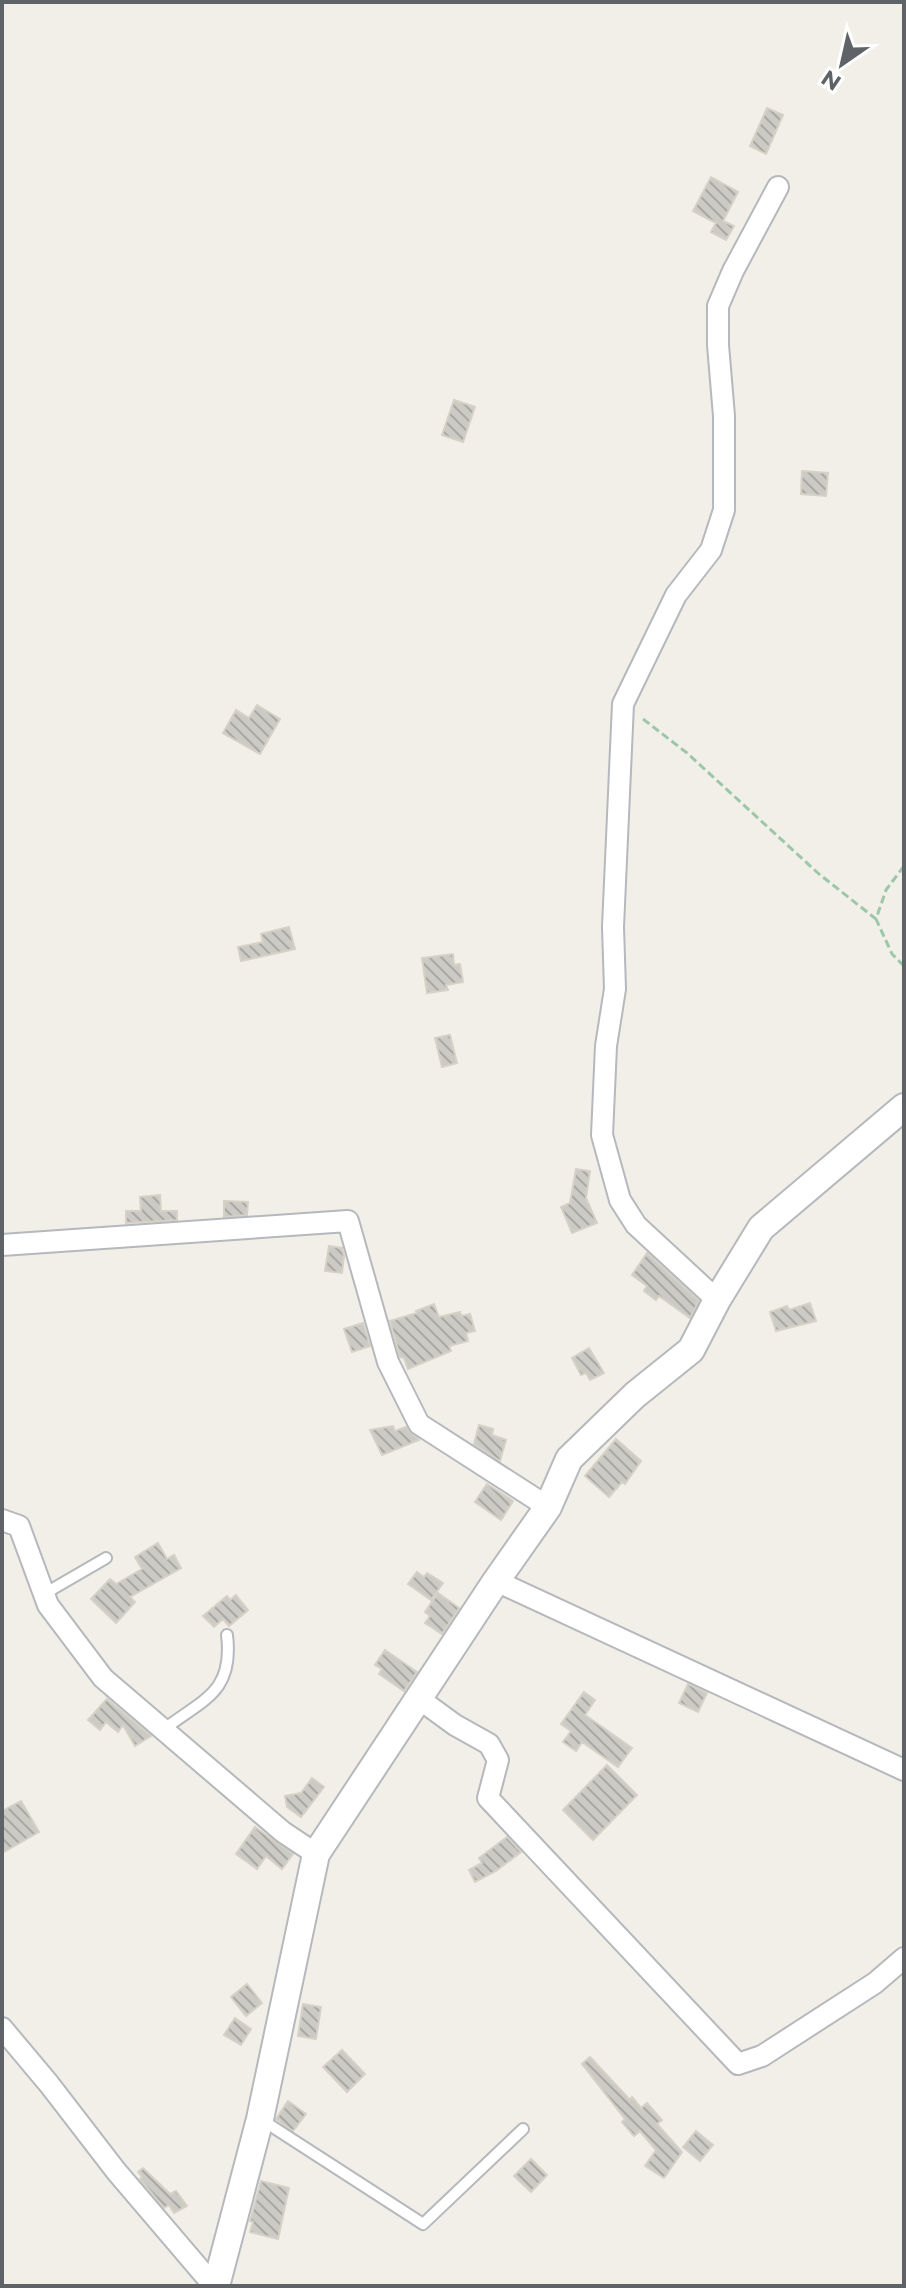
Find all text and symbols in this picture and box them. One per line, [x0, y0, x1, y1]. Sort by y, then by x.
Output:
north arrow [802, 24, 882, 104]
text: N [816, 64, 846, 96]

